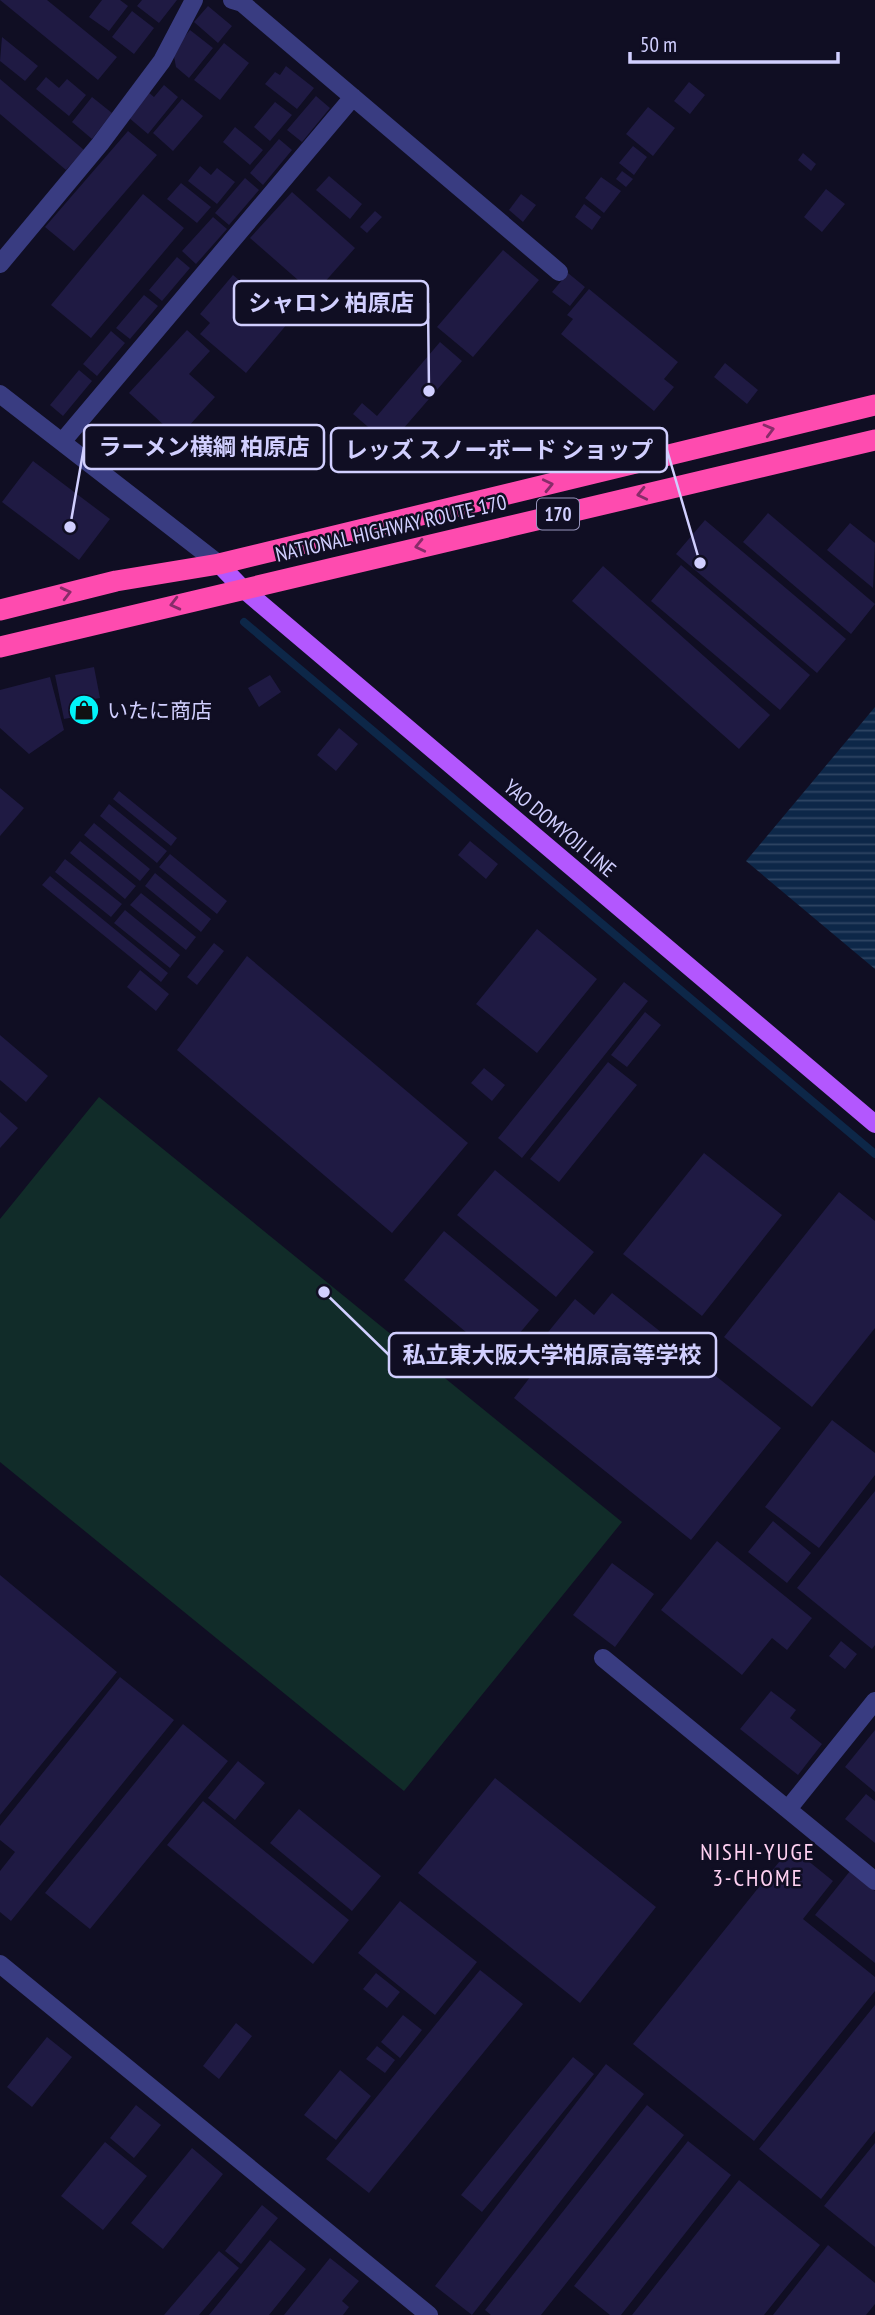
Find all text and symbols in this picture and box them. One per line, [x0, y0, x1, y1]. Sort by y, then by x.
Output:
scale bar [630, 21, 838, 65]
text: 50 m [640, 31, 677, 58]
callout: シャロン 柏原店 [234, 281, 428, 325]
text: シャロン 柏原店 [248, 288, 414, 317]
one-way arrow [762, 424, 774, 439]
callout: ラーメン横綱 柏原店 [84, 425, 324, 469]
callout: レッズ スノーボード ショップ [331, 428, 667, 472]
text: ラーメン横綱 柏原店 [99, 432, 309, 461]
text: レッズ スノーボード ショップ [345, 435, 653, 464]
one-way arrow [542, 479, 554, 493]
one-way arrow [636, 486, 648, 501]
street label: NATIONAL HIGHWAY ROUTE 170 [273, 488, 509, 568]
road number: 170 [537, 499, 579, 530]
one-way arrow [414, 538, 426, 553]
one-way arrow [60, 587, 72, 601]
one-way arrow [169, 596, 181, 610]
shop icon: いたに商店 [67, 693, 101, 727]
place label: いたに商店 [107, 697, 212, 724]
street label: YAO DOMYOJI LINE [498, 773, 622, 883]
callout: 私立東大阪大学柏原高等学校 [389, 1333, 716, 1377]
text: 私立東大阪大学柏原高等学校 [403, 1340, 702, 1369]
district label: NISHI-YUGE 3-CHOME [700, 1837, 816, 1892]

